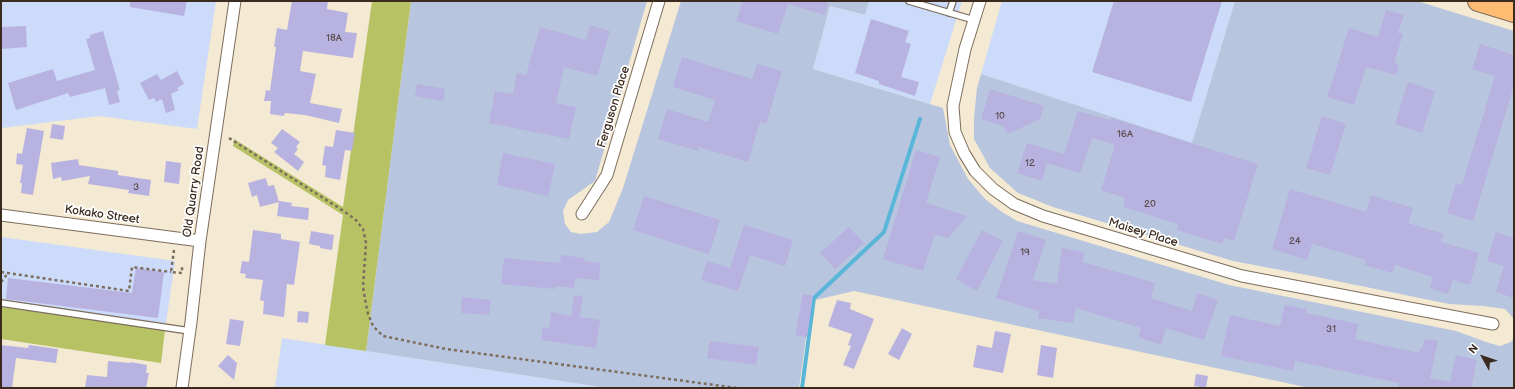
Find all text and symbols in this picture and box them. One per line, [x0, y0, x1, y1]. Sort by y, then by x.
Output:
house number: 18A [326, 32, 342, 44]
street label: Ferguson Place [595, 64, 633, 150]
house number: 10 [995, 110, 1005, 122]
house number: 16A [1117, 128, 1133, 140]
street label: Old Quarry Road [180, 146, 208, 238]
house number: 12 [1025, 157, 1035, 169]
house number: 3 [133, 181, 139, 193]
house number: 20 [1144, 198, 1156, 210]
street label: Kokako Street [64, 203, 140, 227]
street label: Maisey Place [1106, 216, 1180, 250]
house number: 24 [1289, 235, 1301, 247]
house number: 19 [1020, 246, 1030, 258]
house number: 31 [1326, 323, 1336, 335]
north arrow [1463, 337, 1503, 377]
text: N [1466, 342, 1481, 356]

